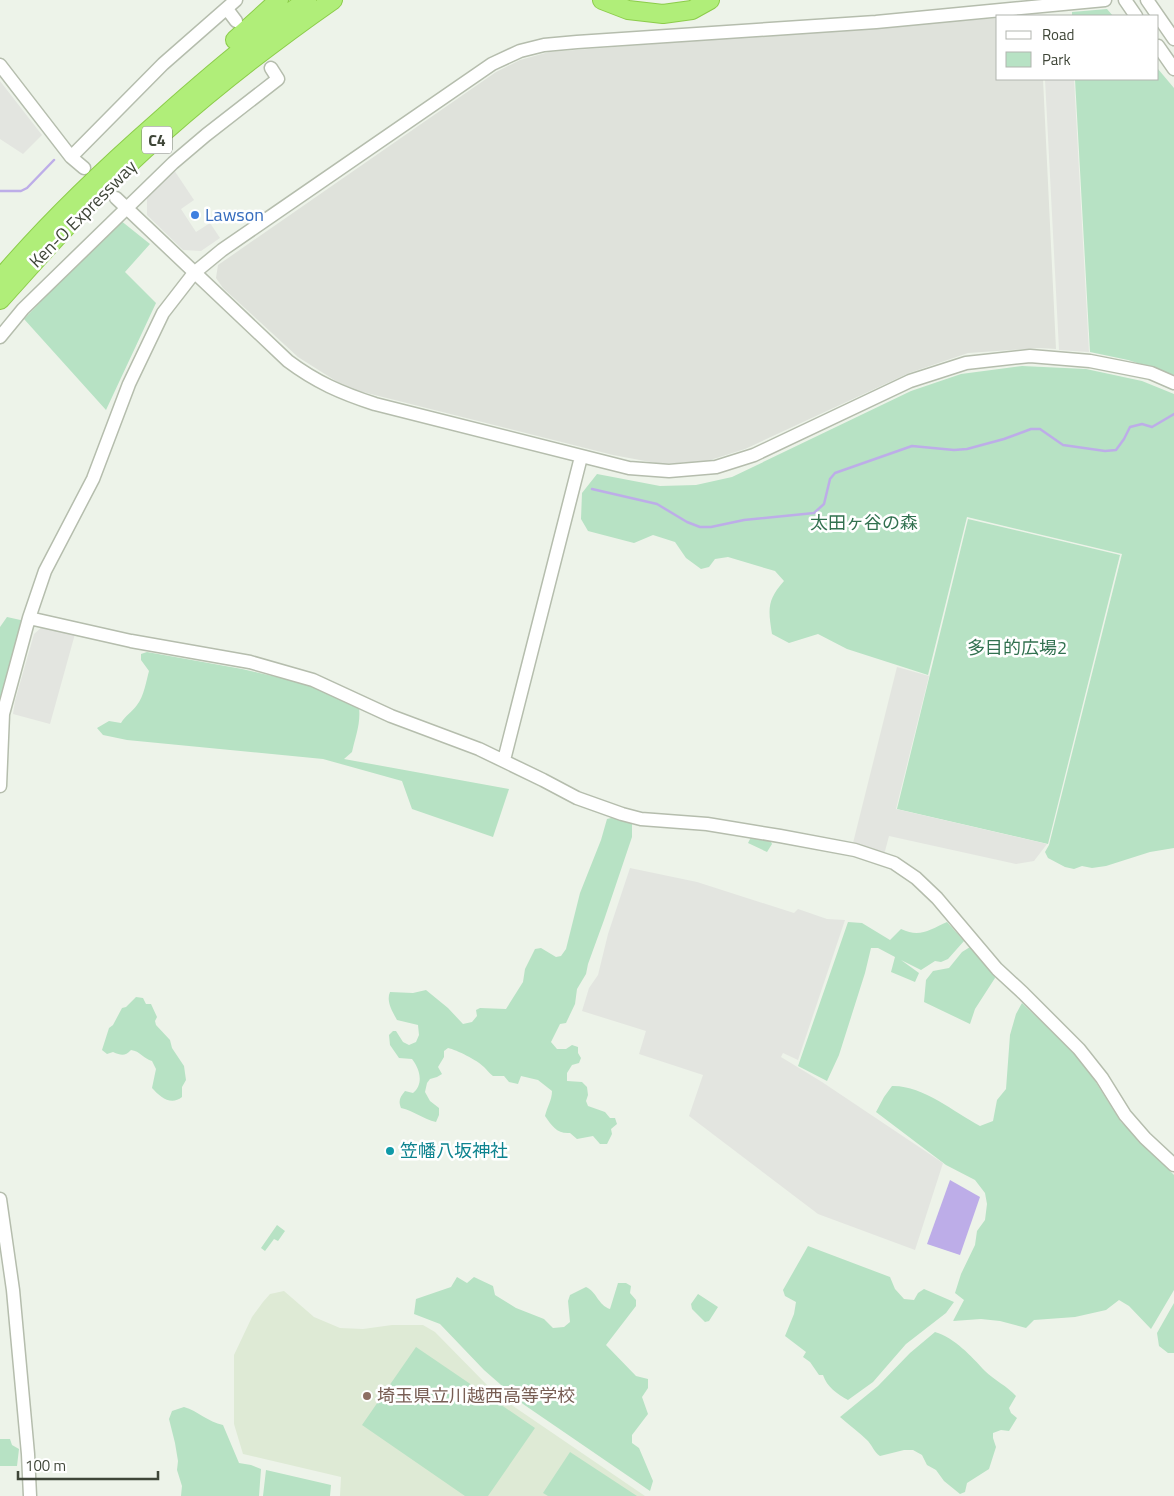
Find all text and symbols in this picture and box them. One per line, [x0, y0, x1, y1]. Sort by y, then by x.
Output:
legend [996, 15, 1159, 80]
text: Road [1042, 23, 1074, 46]
text: Park [1042, 48, 1071, 71]
road number: C4 [142, 126, 172, 154]
street label: Ken-O Expressway [23, 153, 143, 274]
place label: Lawson [205, 201, 264, 228]
marker: Lawson [189, 209, 201, 221]
park label: 太田ヶ谷の森 [810, 509, 918, 536]
park label: 多目的広場2 [967, 634, 1067, 661]
place label: 笠幡八坂神社 [400, 1137, 508, 1164]
marker: 笠幡八坂神社 [384, 1145, 396, 1157]
place label: 埼玉県立川越西高等学校 [377, 1382, 575, 1409]
marker: 埼玉県立川越西高等学校 [361, 1390, 373, 1402]
scale bar [18, 1448, 158, 1480]
text: 100 m [25, 1454, 66, 1477]

